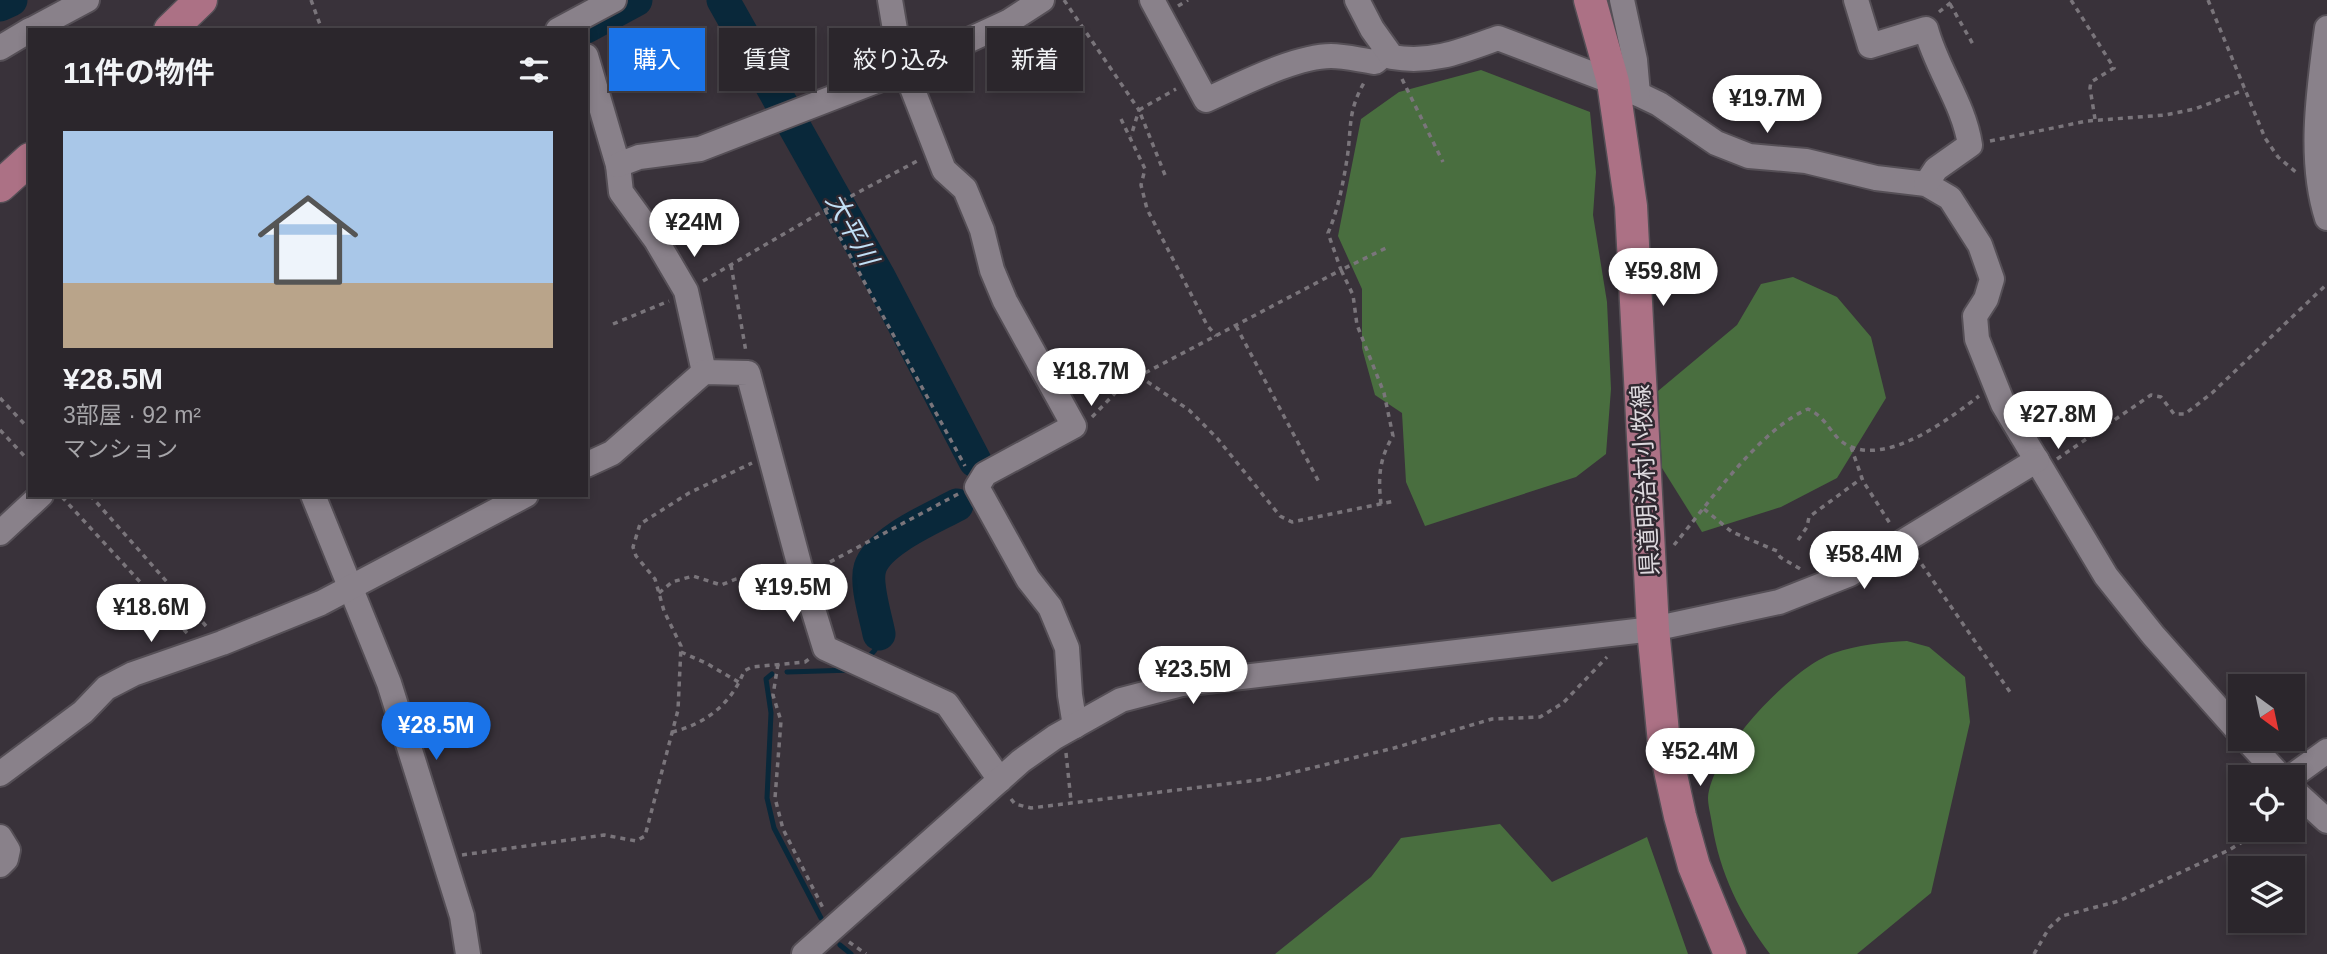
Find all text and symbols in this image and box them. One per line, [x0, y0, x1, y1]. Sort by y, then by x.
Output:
chip: 購入 [609, 28, 705, 91]
chip: 賃貸 [719, 28, 815, 91]
chip: 絞り込み [829, 28, 973, 91]
chip: 新着 [987, 28, 1083, 91]
icon: filters [515, 51, 553, 89]
text: 11件の物件 [63, 56, 215, 89]
pin: ¥19.7M [1710, 76, 1824, 135]
text: ¥19.7M [1729, 85, 1805, 111]
icon: home [245, 177, 371, 303]
water label: 大平川 [820, 188, 885, 273]
pin: ¥24M [653, 200, 735, 259]
text: ¥24M [665, 209, 723, 235]
pin: ¥59.8M [1606, 248, 1720, 308]
text: ¥59.8M [1625, 258, 1701, 284]
pin: ¥18.7M [1034, 348, 1148, 408]
text: ¥18.7M [1053, 358, 1129, 384]
text: ¥28.5M [63, 362, 163, 395]
street label: 県道明治村小牧線 [1626, 383, 1664, 577]
pin: ¥27.8M [2001, 392, 2115, 451]
text: ¥27.8M [2020, 401, 2096, 427]
text: 3部屋 · 92 m² [63, 402, 201, 428]
text: マンション [63, 436, 178, 462]
pin: ¥58.4M [1807, 532, 1921, 591]
text: ¥58.4M [1826, 541, 1902, 567]
pin: ¥19.5M [736, 564, 850, 624]
text: ¥19.5M [755, 574, 831, 600]
pin: ¥18.6M [94, 584, 208, 644]
text: ¥18.6M [113, 594, 189, 620]
pin: ¥23.5M [1136, 646, 1250, 706]
text: ¥23.5M [1155, 656, 1231, 682]
north arrow [2228, 674, 2305, 751]
map controls [2228, 674, 2305, 933]
pin: ¥28.5M [379, 702, 493, 762]
text: ¥28.5M [398, 712, 474, 738]
pin: ¥52.4M [1643, 728, 1757, 788]
text: ¥52.4M [1662, 738, 1738, 764]
button: locate [2228, 765, 2305, 842]
button: layers [2228, 856, 2305, 933]

